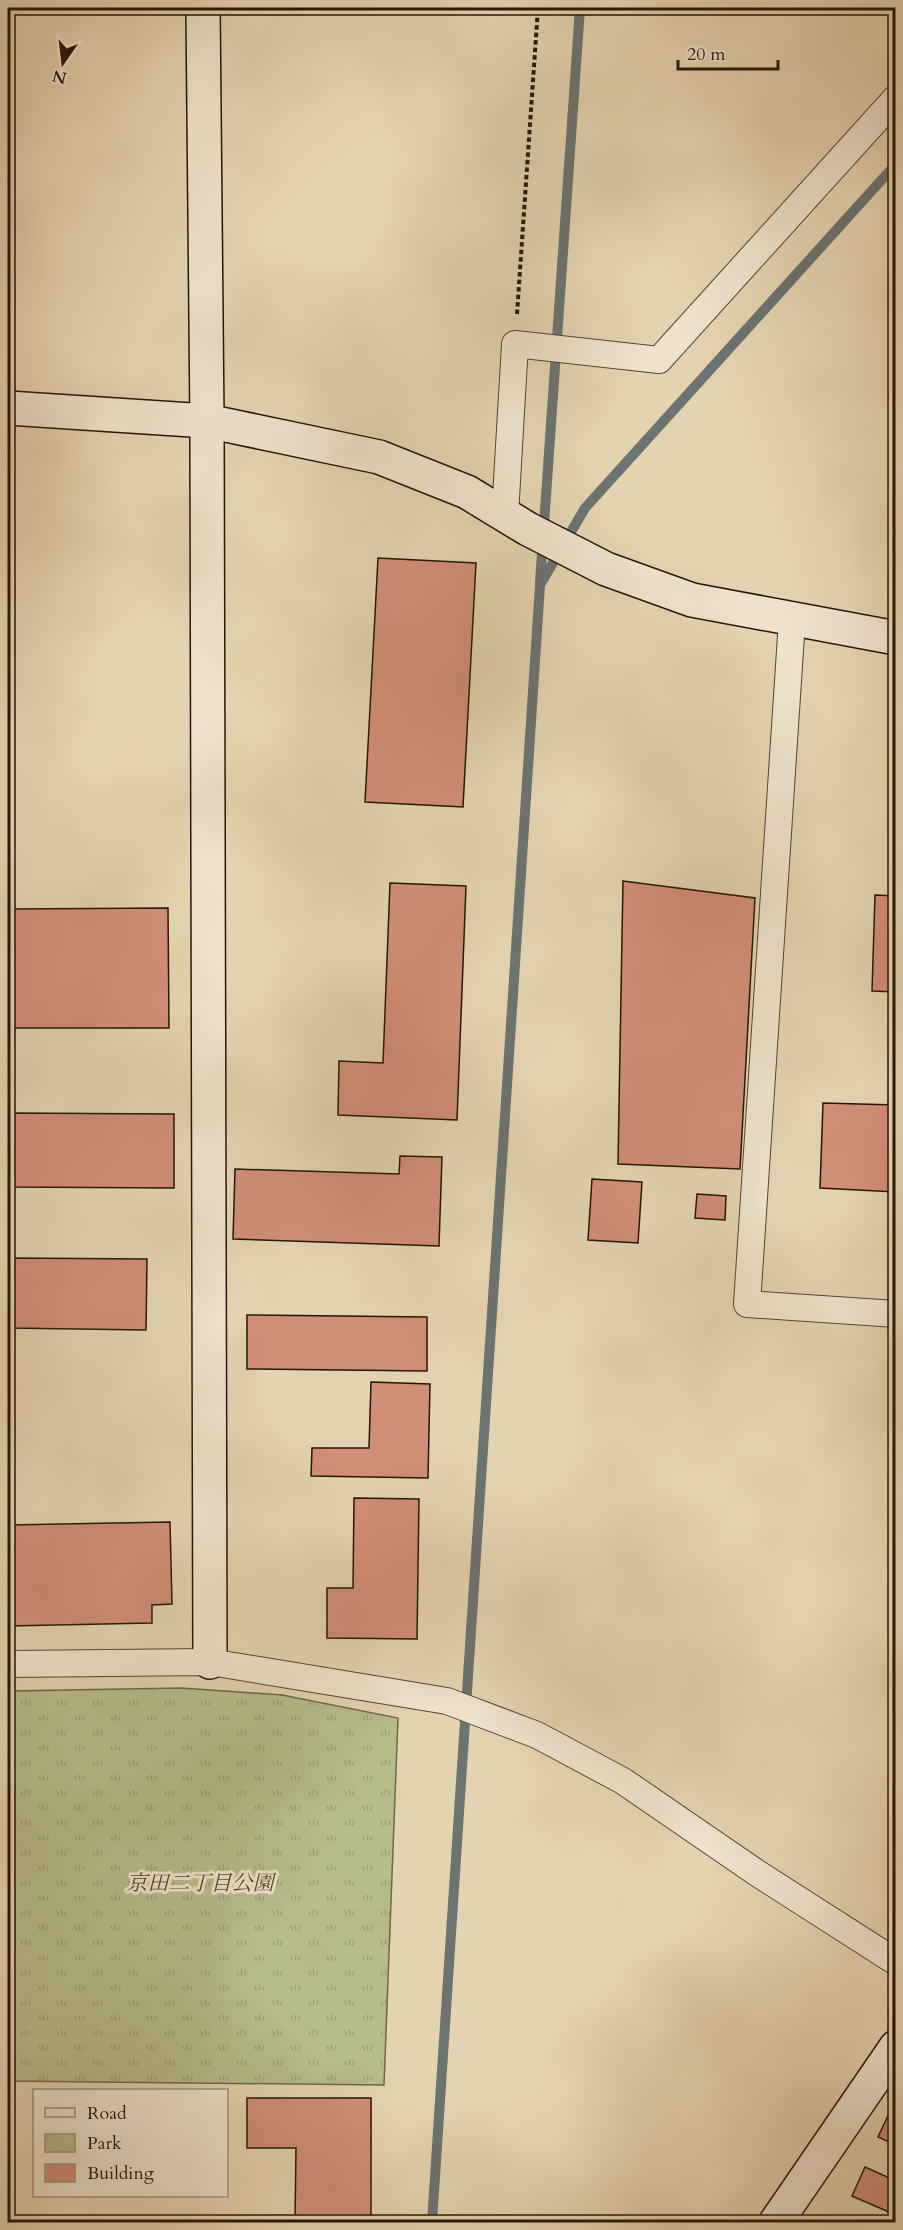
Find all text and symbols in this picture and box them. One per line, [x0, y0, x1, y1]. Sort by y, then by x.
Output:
north arrow [33, 33, 93, 93]
scale bar [678, 33, 778, 71]
text: 20 m [687, 42, 726, 67]
text: N [50, 64, 69, 89]
park label: 京田二丁目公園 [127, 1869, 276, 1898]
legend [33, 2089, 228, 2197]
text: Road [87, 2101, 127, 2126]
text: Park [87, 2131, 122, 2156]
text: Building [87, 2161, 155, 2186]

